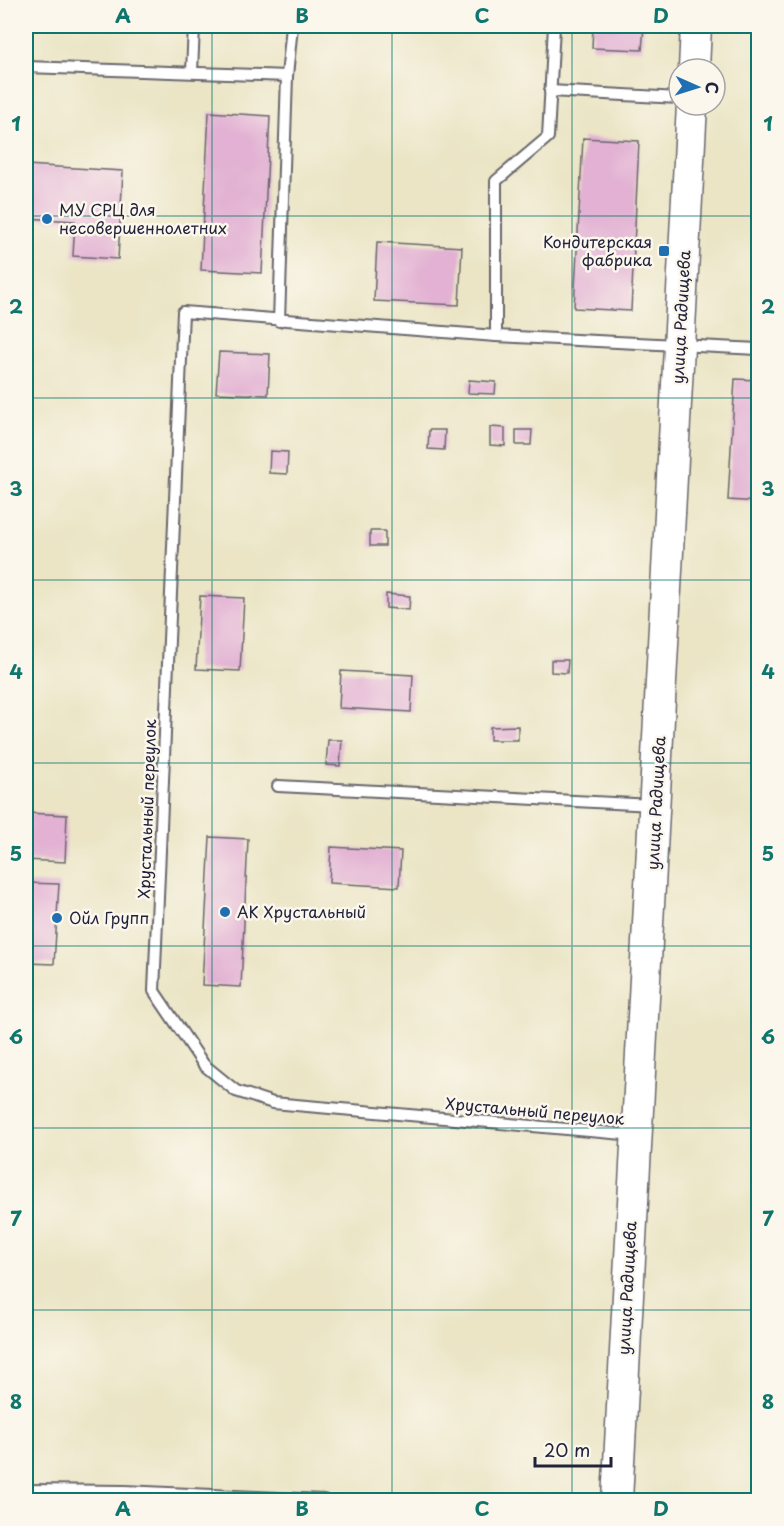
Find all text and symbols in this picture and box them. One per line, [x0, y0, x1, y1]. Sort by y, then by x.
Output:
text: A [115, 0, 131, 30]
text: B [295, 0, 309, 30]
text: C [474, 0, 490, 30]
text: D [653, 0, 669, 30]
north arrow [667, 57, 727, 117]
text: С [701, 81, 725, 94]
text: 1 [11, 108, 21, 138]
text: 1 [763, 108, 773, 138]
place label: МУ СРЦ для несовершеннолетних [59, 197, 227, 239]
marker: МУ СРЦ для несовершеннолетних [40, 212, 54, 226]
place label: Кондитерская фабрика [543, 229, 652, 271]
marker: Кондитерская фабрика [657, 244, 671, 258]
street label: улица Радищева [665, 249, 695, 384]
text: 2 [9, 291, 23, 321]
text: 2 [761, 291, 775, 321]
text: 3 [9, 473, 23, 503]
text: 3 [761, 473, 775, 503]
text: 4 [9, 656, 23, 686]
text: 4 [761, 656, 775, 686]
street label: Хрустальный переулок [131, 718, 161, 899]
street label: улица Радищева [640, 735, 670, 870]
text: 5 [10, 838, 22, 868]
text: 5 [762, 838, 774, 868]
place label: АК Хрустальный [237, 899, 366, 923]
place label: Ойл Групп [69, 905, 149, 929]
marker: АК Хрустальный [218, 905, 232, 919]
marker: Ойл Групп [50, 911, 64, 925]
text: 6 [9, 1021, 23, 1051]
text: 6 [761, 1021, 775, 1051]
street label: Хрустальный переулок [445, 1090, 626, 1130]
text: 7 [10, 1203, 22, 1233]
text: 7 [762, 1203, 774, 1233]
street label: улица Радищева [611, 1220, 641, 1355]
text: 8 [10, 1386, 22, 1416]
text: 8 [762, 1386, 774, 1416]
scale bar [535, 1430, 612, 1468]
text: 20 m [544, 1436, 590, 1463]
text: A [115, 1493, 131, 1523]
text: B [295, 1493, 309, 1523]
text: C [474, 1493, 490, 1523]
text: D [653, 1493, 669, 1523]

